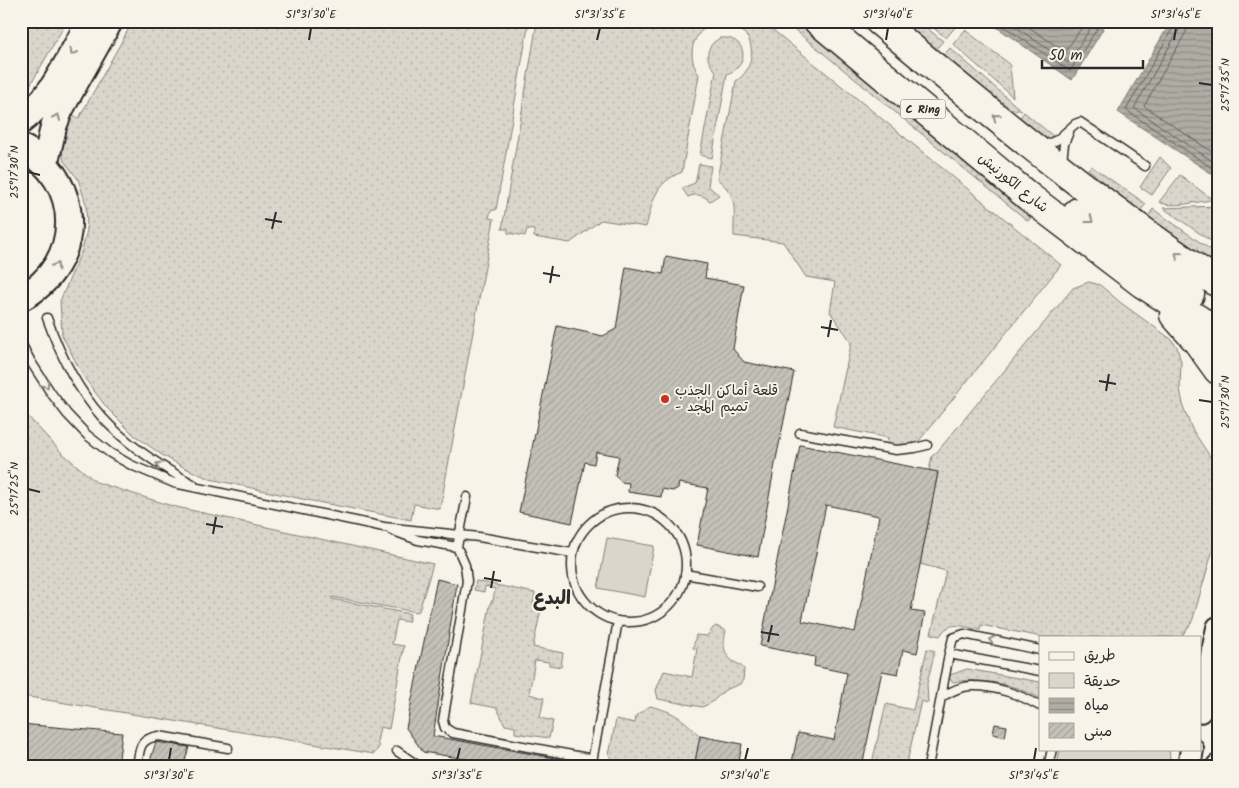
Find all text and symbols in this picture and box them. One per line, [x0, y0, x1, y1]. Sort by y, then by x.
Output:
text: 51°31'30"E [286, 5, 337, 24]
text: 51°31'35"E [575, 5, 626, 24]
text: 51°31'40"E [863, 5, 914, 24]
text: 51°31'45"E [1151, 5, 1202, 24]
scale bar [1042, 38, 1143, 70]
text: 50 m [1049, 44, 1083, 68]
one-way arrow [69, 47, 79, 56]
text: 25°17'35"N [1216, 58, 1235, 112]
road number: C Ring [900, 100, 946, 118]
one-way arrow [51, 113, 62, 122]
one-way arrow [993, 115, 1002, 123]
text: 25°17'30"N [5, 145, 24, 199]
street label: شارع الكورنيش [973, 148, 1053, 218]
one-way arrow [1084, 215, 1093, 223]
one-way arrow [1174, 252, 1183, 261]
one-way arrow [50, 262, 60, 271]
text: 25°17'30"N [1216, 375, 1235, 429]
one-way arrow [40, 379, 49, 389]
place label: قلعة أماكن الجذب - تميم المجد [675, 380, 778, 418]
marker: قلعة أماكن الجذب - تميم المجد [659, 393, 671, 405]
one-way arrow [156, 461, 165, 471]
text: 25°17'25"N [5, 462, 24, 516]
district label: البدع [533, 584, 571, 614]
one-way arrow [988, 635, 997, 646]
legend [1039, 636, 1202, 750]
text: طريق [1084, 644, 1116, 668]
text: حديقة [1084, 670, 1121, 694]
text: مياه [1084, 694, 1109, 718]
text: مبنى [1084, 720, 1112, 744]
text: 51°31'30"E [144, 766, 195, 785]
text: 51°31'35"E [432, 766, 483, 785]
text: 51°31'40"E [720, 766, 771, 785]
text: 51°31'45"E [1009, 766, 1060, 785]

